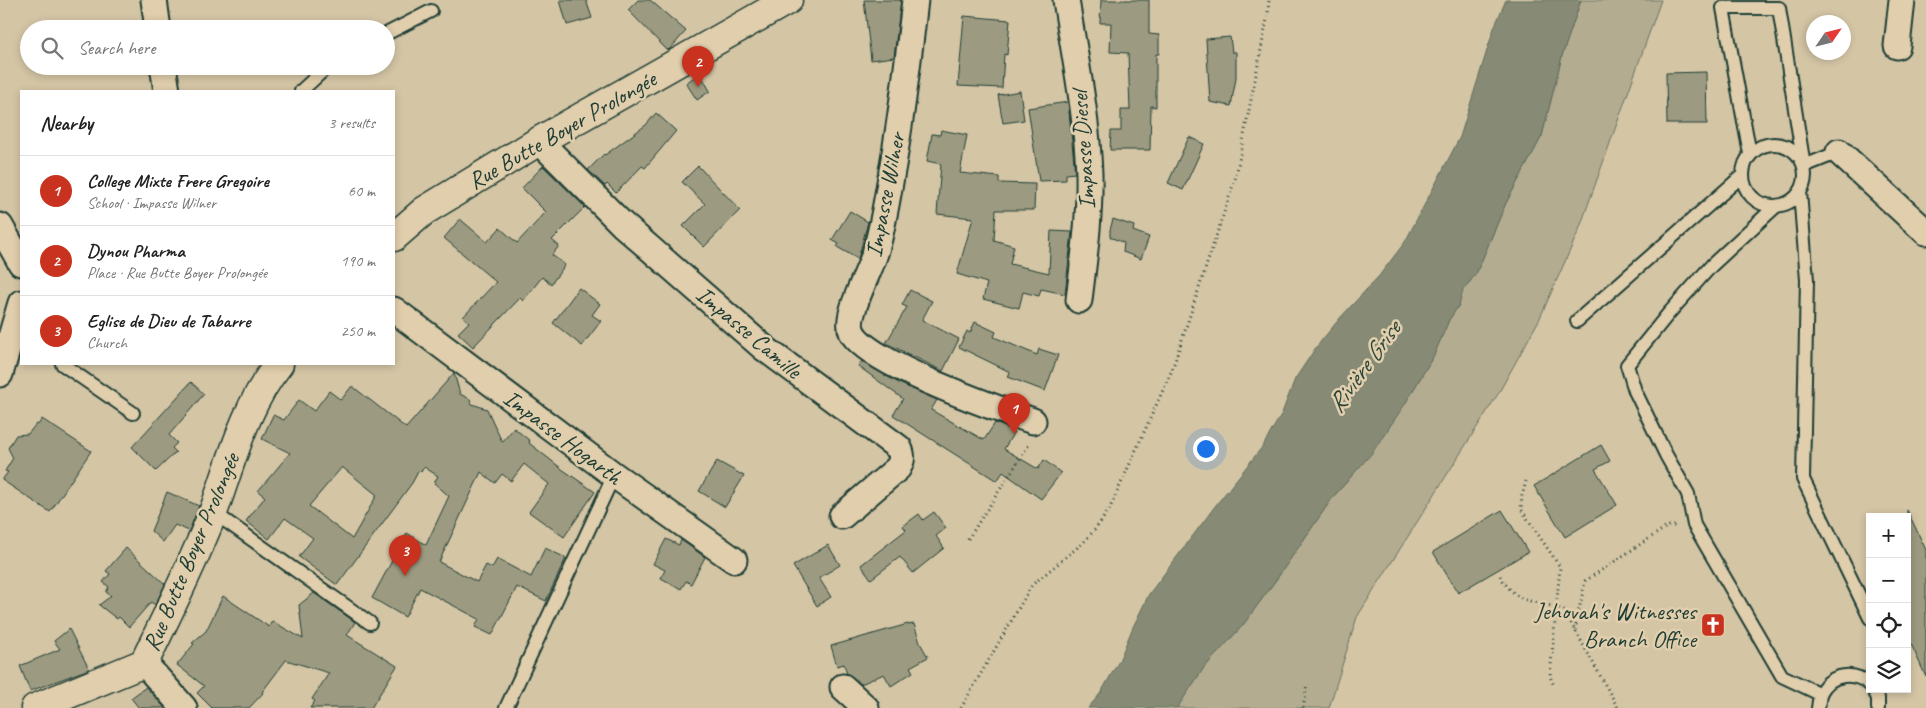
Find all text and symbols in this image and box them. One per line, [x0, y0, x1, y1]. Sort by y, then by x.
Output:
north arrow [1806, 15, 1851, 60]
search box [20, 20, 395, 75]
icon: search [38, 34, 66, 62]
text: Search here [78, 36, 155, 60]
pin: 2 [682, 46, 714, 87]
street label: Rue Butte Boyer Prolongée [463, 63, 663, 196]
street label: Impasse Diesel [1064, 86, 1102, 210]
text: Nearby [40, 110, 93, 136]
text: 3 results [328, 113, 375, 133]
street label: Impasse Wilner [858, 128, 912, 260]
text: College Mixte Frere Gregoire [87, 169, 269, 193]
text: 1 [52, 181, 60, 201]
text: 60 m [348, 181, 375, 201]
text: School · Impasse Wilner [87, 193, 216, 213]
text: Dynou Pharma [87, 239, 185, 263]
text: 2 [52, 251, 60, 271]
text: 190 m [341, 251, 375, 271]
text: Place · Rue Butte Boyer Prolongée [87, 263, 267, 283]
street label: Impasse Camille [690, 279, 810, 386]
text: Eglise de Dieu de Tabarre [87, 309, 250, 333]
water label: Rivière Grise [1320, 312, 1410, 419]
text: 3 [52, 321, 60, 341]
text: 250 m [341, 321, 375, 341]
text: Church [87, 333, 127, 353]
street label: Impasse Hogarth [498, 383, 629, 492]
pin: 1 [998, 393, 1030, 434]
your location [1193, 436, 1219, 462]
street label: Rue Butte Boyer Prolongée [136, 446, 247, 656]
map controls [1866, 513, 1911, 693]
button: + [1866, 513, 1911, 558]
pin: 3 [389, 535, 421, 576]
button: − [1866, 558, 1911, 603]
place label: Jehovah's Witnesses Branch Office [1534, 596, 1698, 654]
button: locate [1866, 603, 1911, 648]
church icon: Jehovah's Witnesses Branch Office [1700, 612, 1726, 638]
button: layers [1866, 648, 1911, 693]

